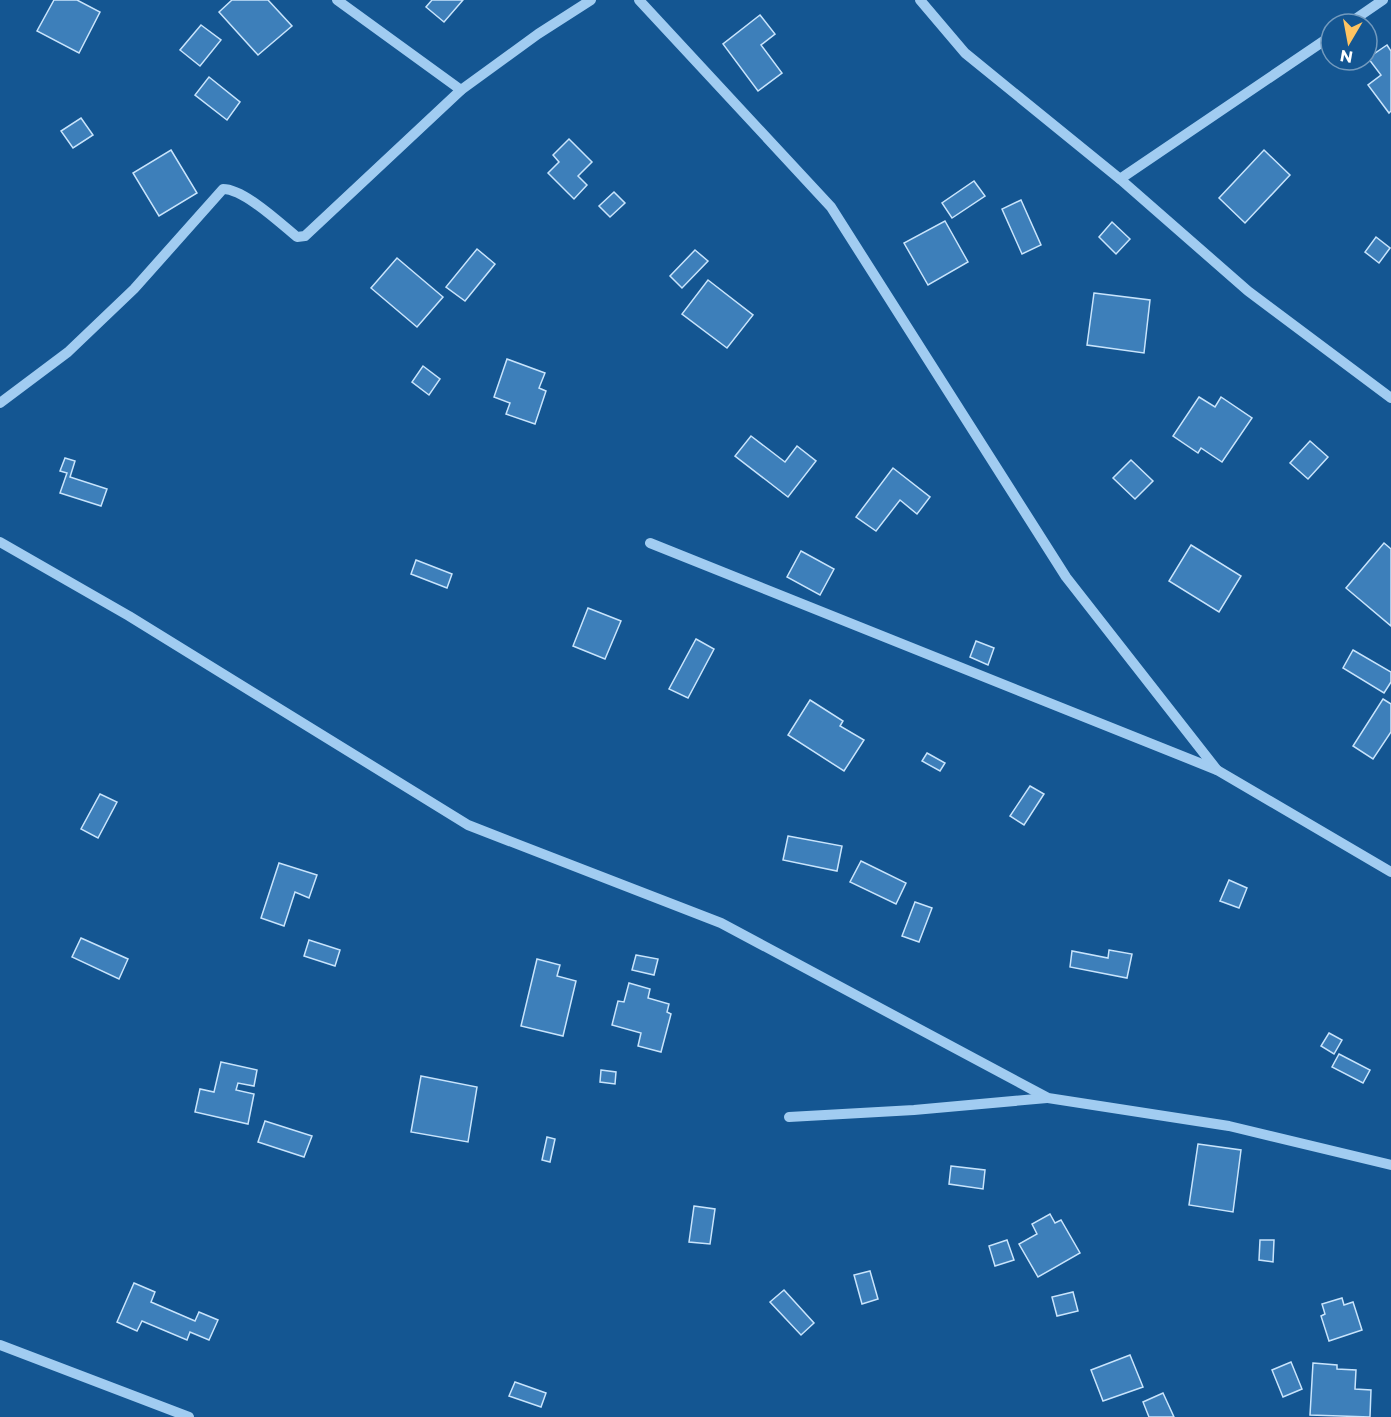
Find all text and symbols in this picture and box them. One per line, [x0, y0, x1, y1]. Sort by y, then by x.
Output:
north arrow [1319, 12, 1379, 72]
text: N [1338, 46, 1355, 67]

